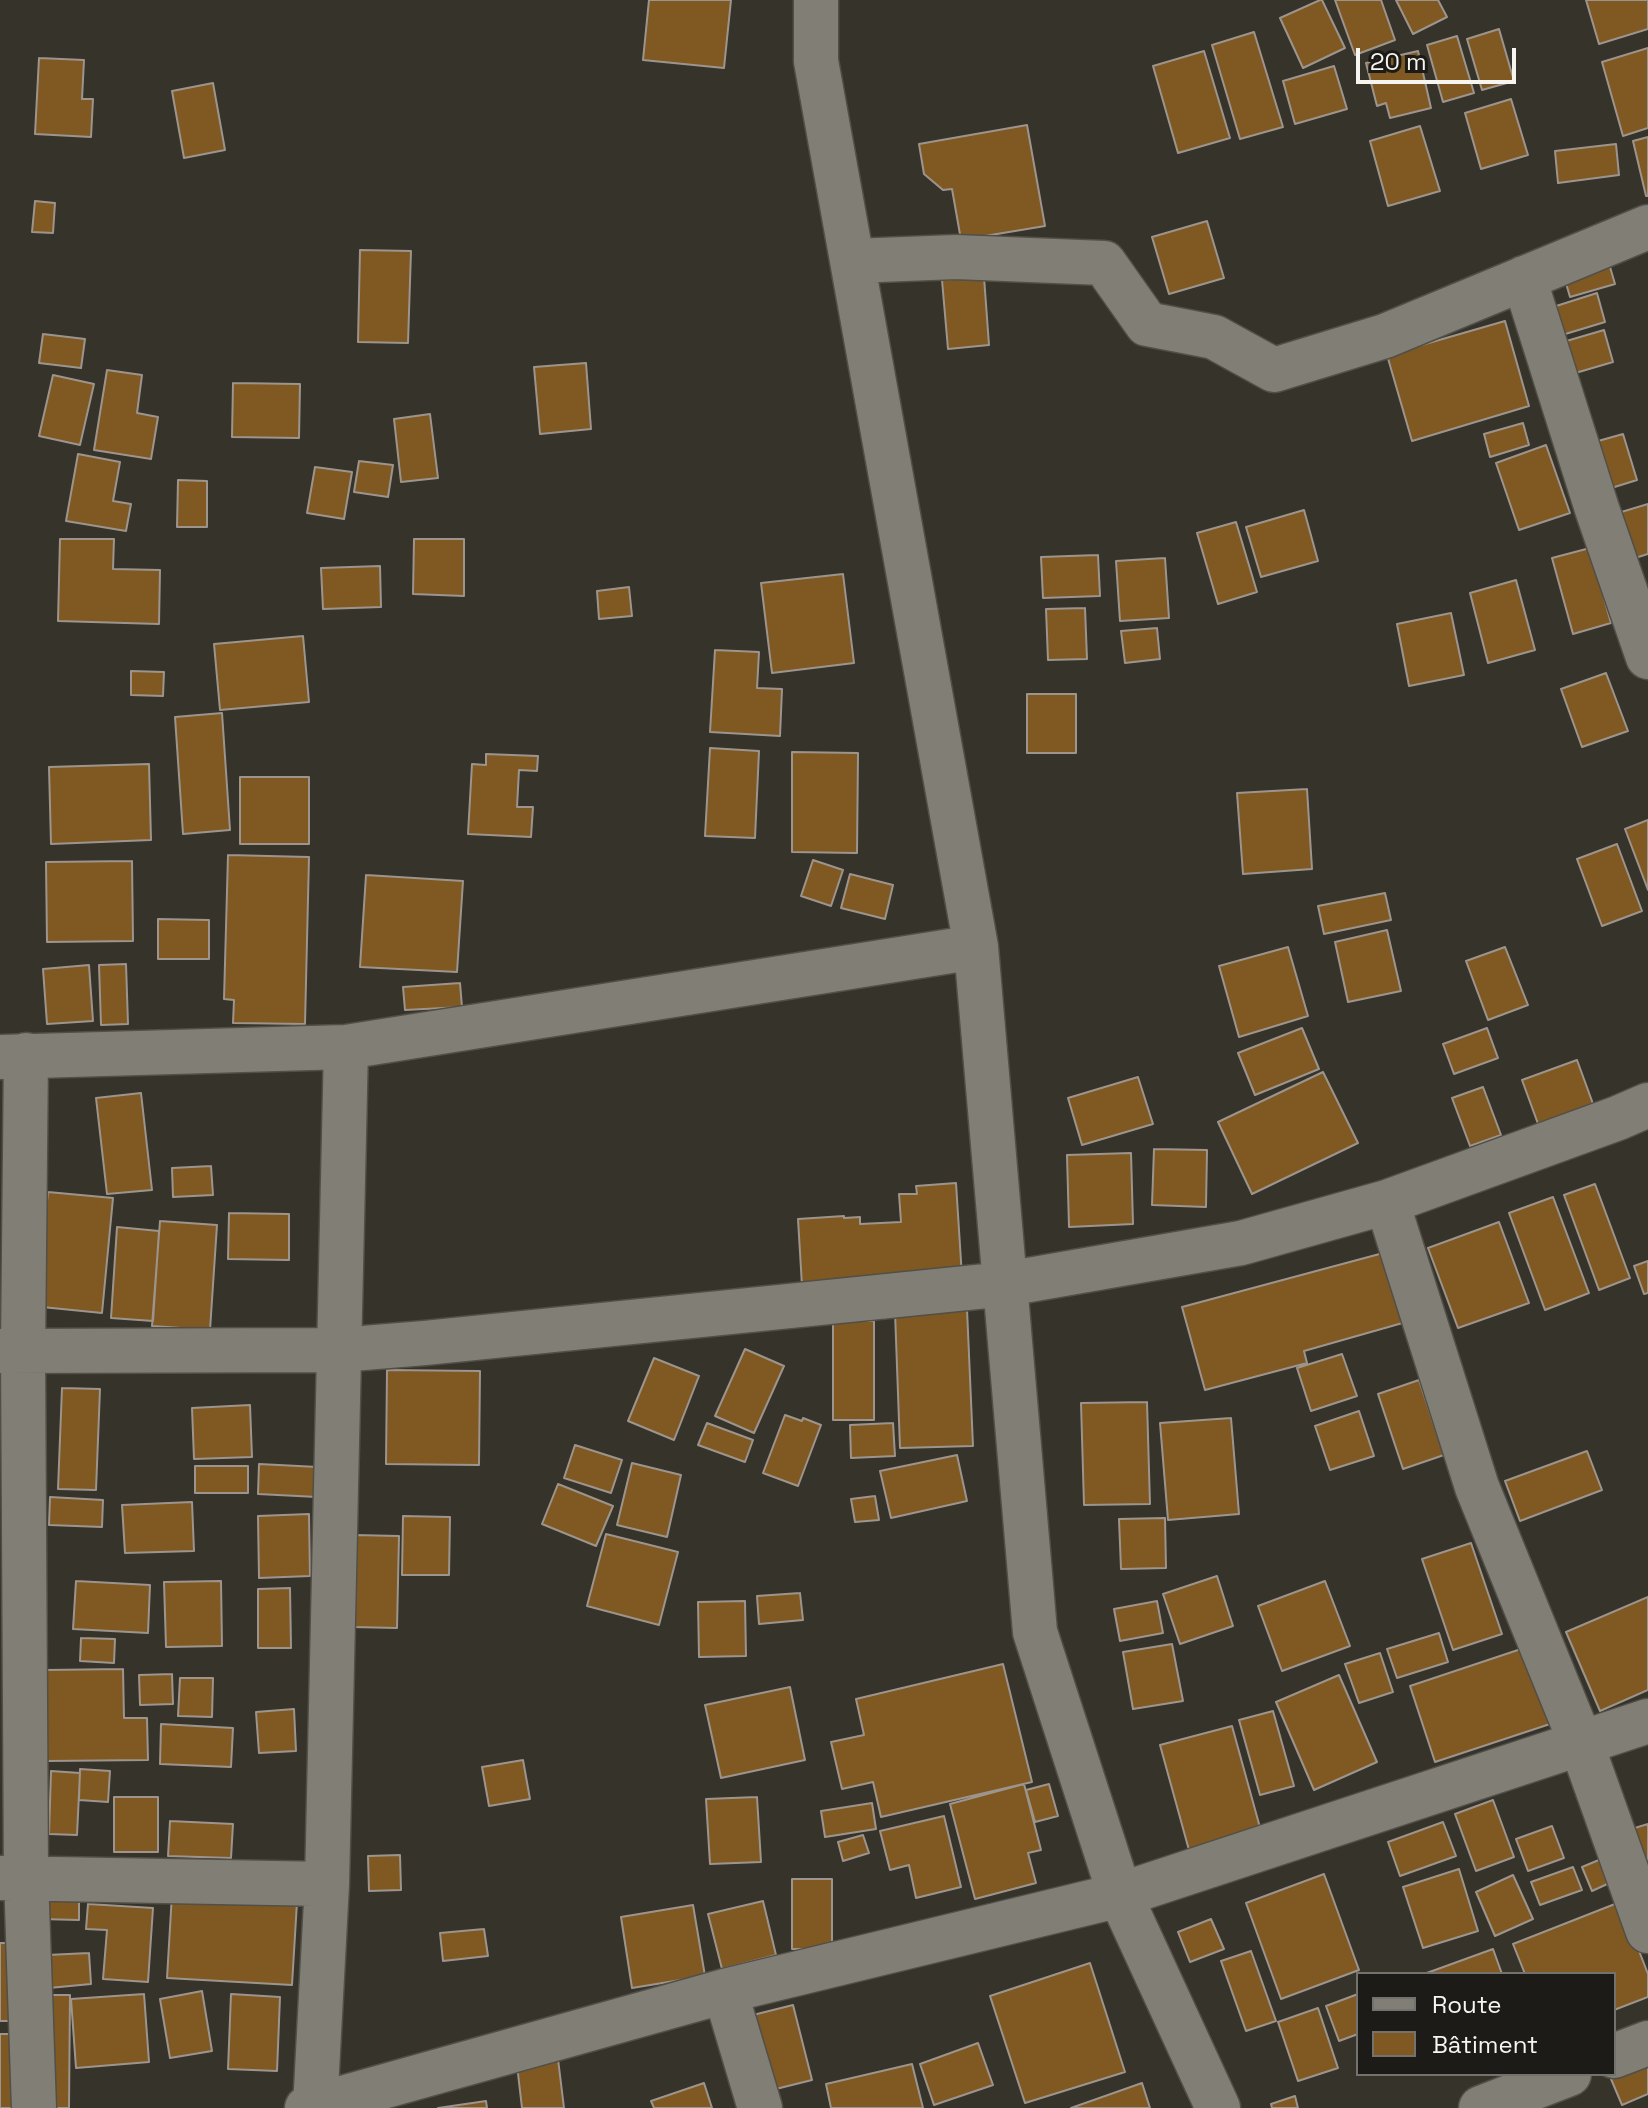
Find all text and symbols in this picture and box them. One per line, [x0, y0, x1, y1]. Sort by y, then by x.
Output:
scale bar [1360, 32, 1520, 82]
text: 20 m [1370, 46, 1427, 77]
legend [1356, 1972, 1616, 2076]
text: Route [1432, 1989, 1501, 2020]
text: Bâtiment [1432, 2029, 1538, 2060]

